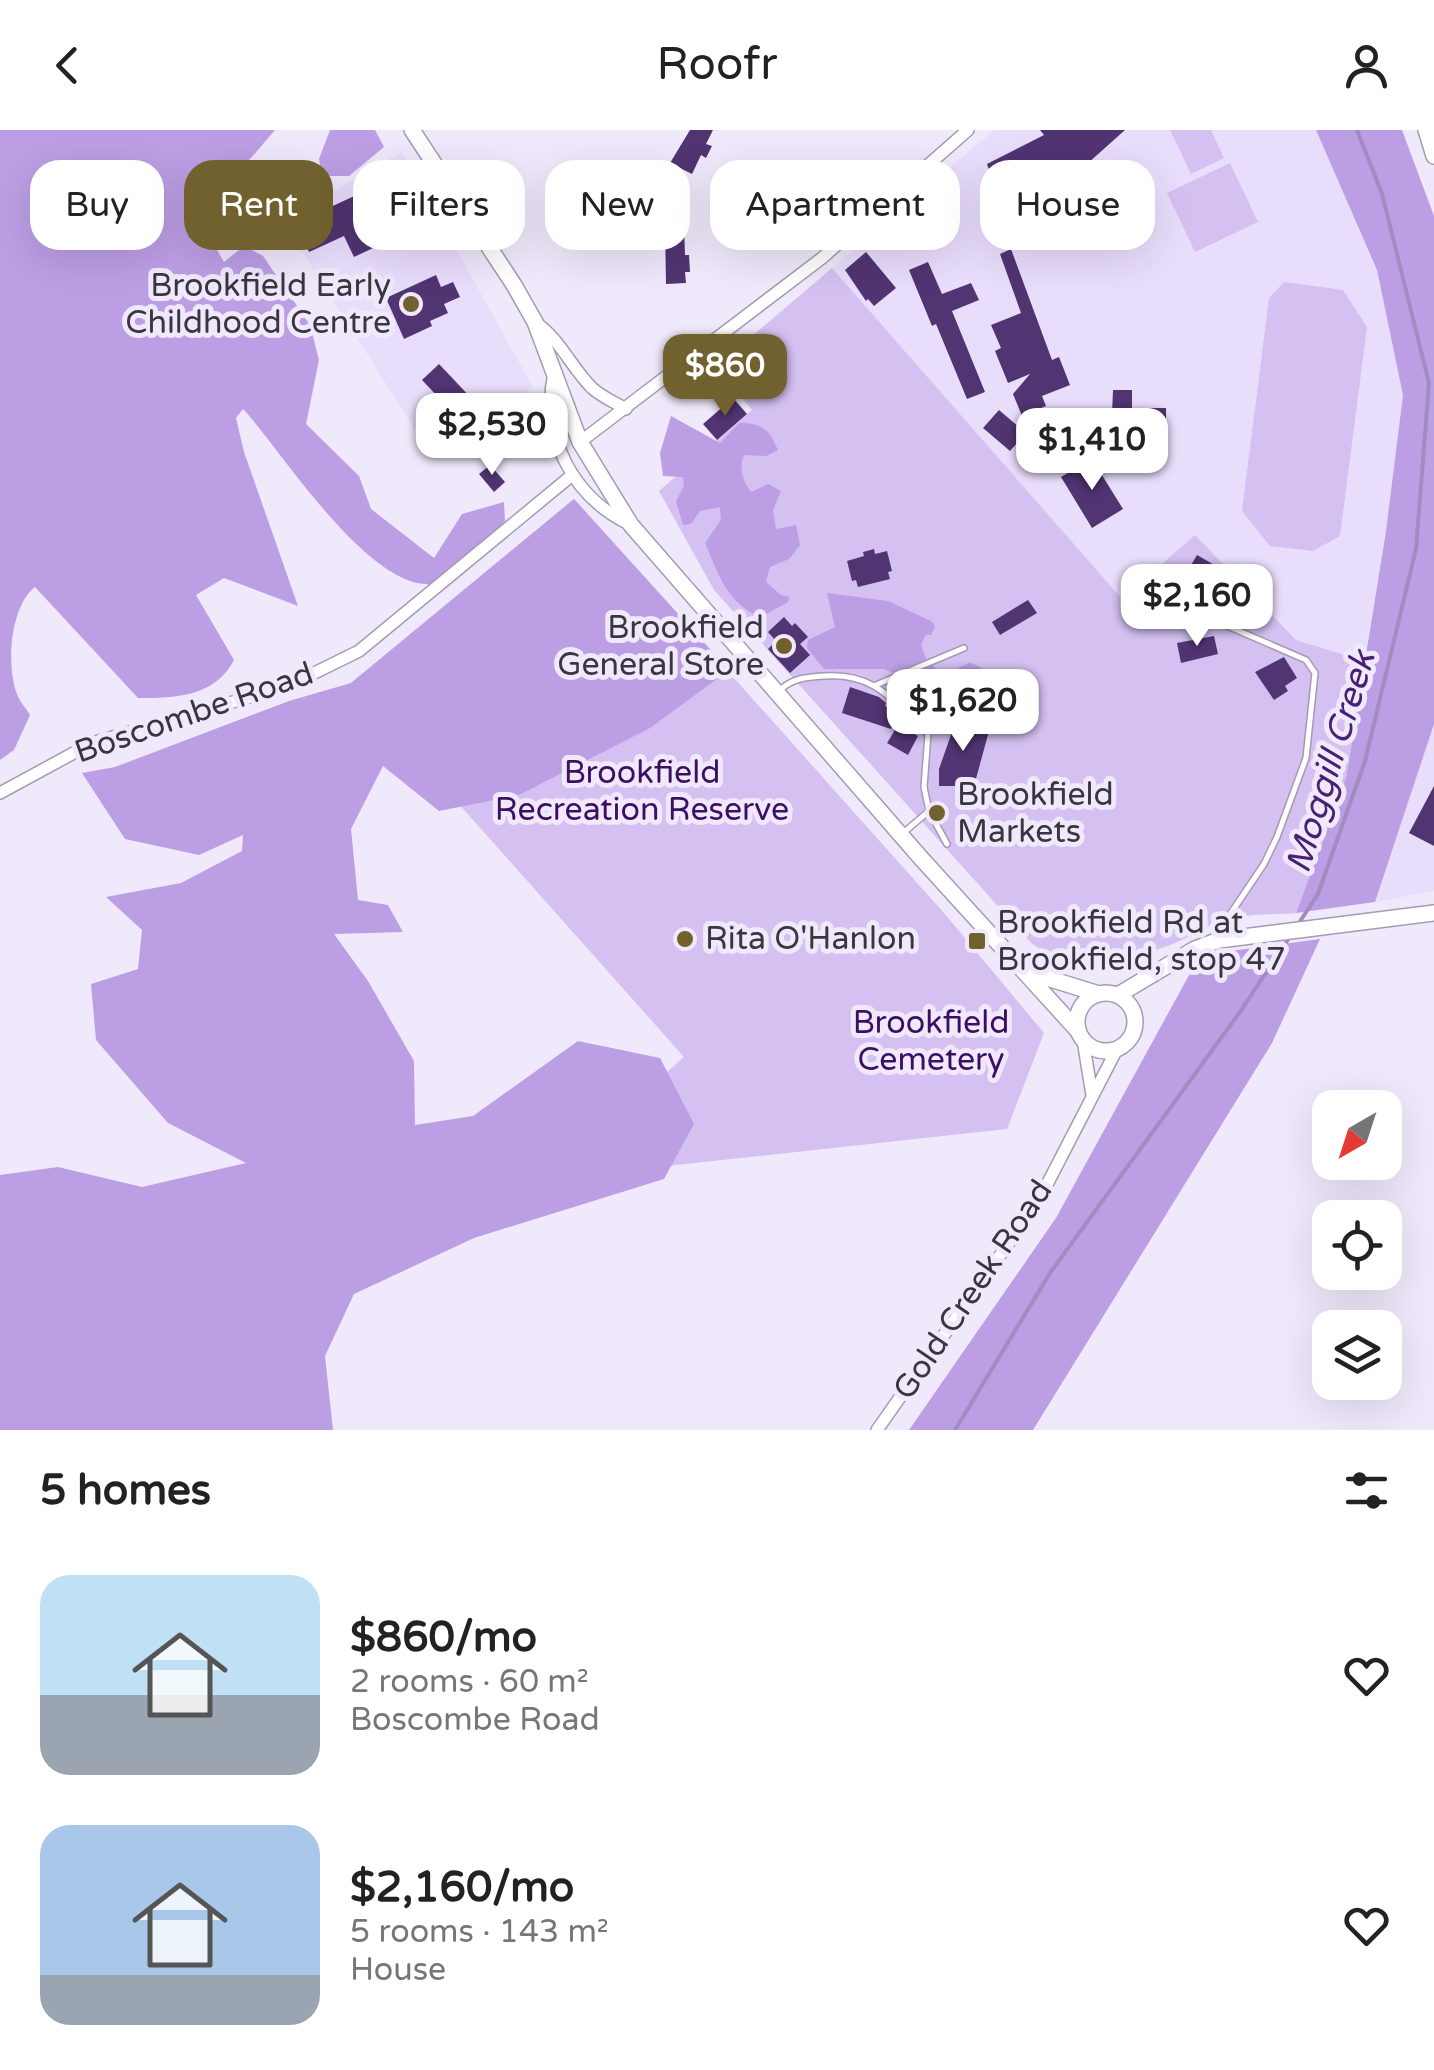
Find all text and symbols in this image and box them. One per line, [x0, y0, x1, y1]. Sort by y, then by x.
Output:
icon: back [40, 38, 95, 93]
text: Roofr [657, 38, 777, 92]
icon: person [1339, 38, 1394, 93]
chip: Buy [30, 160, 164, 250]
chip: Rent [184, 160, 333, 250]
chip: Filters [353, 160, 525, 250]
chip: New [545, 160, 690, 250]
chip: Apartment [710, 160, 960, 250]
chip: House [980, 160, 1155, 250]
place label: Brookfield Early Childhood Centre [125, 267, 391, 342]
marker: Brookfield Early Childhood Centre [400, 293, 422, 315]
pin: $860 [666, 334, 784, 419]
text: $860 [685, 347, 765, 385]
pin: $2,530 [411, 393, 573, 478]
text: $2,530 [438, 406, 546, 444]
pin: $1,410 [1011, 408, 1173, 493]
text: $1,410 [1038, 421, 1146, 459]
pin: $2,160 [1116, 564, 1278, 649]
text: $2,160 [1143, 577, 1251, 615]
place label: Brookfield General Store [557, 609, 764, 684]
marker: Brookfield General Store [773, 635, 795, 657]
water label: Moggill Creek [1277, 643, 1386, 878]
street label: Boscombe Road [70, 654, 318, 772]
pin: $1,620 [882, 669, 1044, 754]
text: $1,620 [909, 682, 1017, 720]
park label: Brookfield Recreation Reserve [495, 754, 789, 829]
place label: Brookfield Markets [957, 776, 1114, 851]
marker: Brookfield Markets [926, 802, 948, 824]
place label: Brookfield Rd at Brookfield, stop 47 [997, 904, 1286, 979]
place label: Rita O'Hanlon [705, 920, 916, 958]
marker: Rita O'Hanlon [674, 928, 696, 950]
marker: Brookfield Rd at Brookfield, stop 47 [966, 930, 988, 952]
park label: Brookfield Cemetery [853, 1004, 1009, 1079]
north arrow [1312, 1090, 1402, 1180]
map controls [1312, 1090, 1402, 1400]
street label: Gold Creek Road [886, 1173, 1060, 1407]
button: locate [1312, 1200, 1402, 1290]
button: layers [1312, 1310, 1402, 1400]
icon: filters [1339, 1463, 1394, 1518]
text: 5 homes [40, 1465, 211, 1516]
text: $860/mo [350, 1612, 537, 1663]
icon: home [120, 1615, 240, 1735]
icon: heart [1339, 1648, 1394, 1703]
text: 2 rooms · 60 m² [350, 1663, 589, 1701]
text: Boscombe Road [350, 1701, 600, 1739]
text: $2,160/mo [350, 1862, 574, 1913]
icon: home [120, 1865, 240, 1985]
icon: heart [1339, 1898, 1394, 1953]
text: 5 rooms · 143 m² [350, 1913, 609, 1951]
text: House [350, 1951, 446, 1989]

